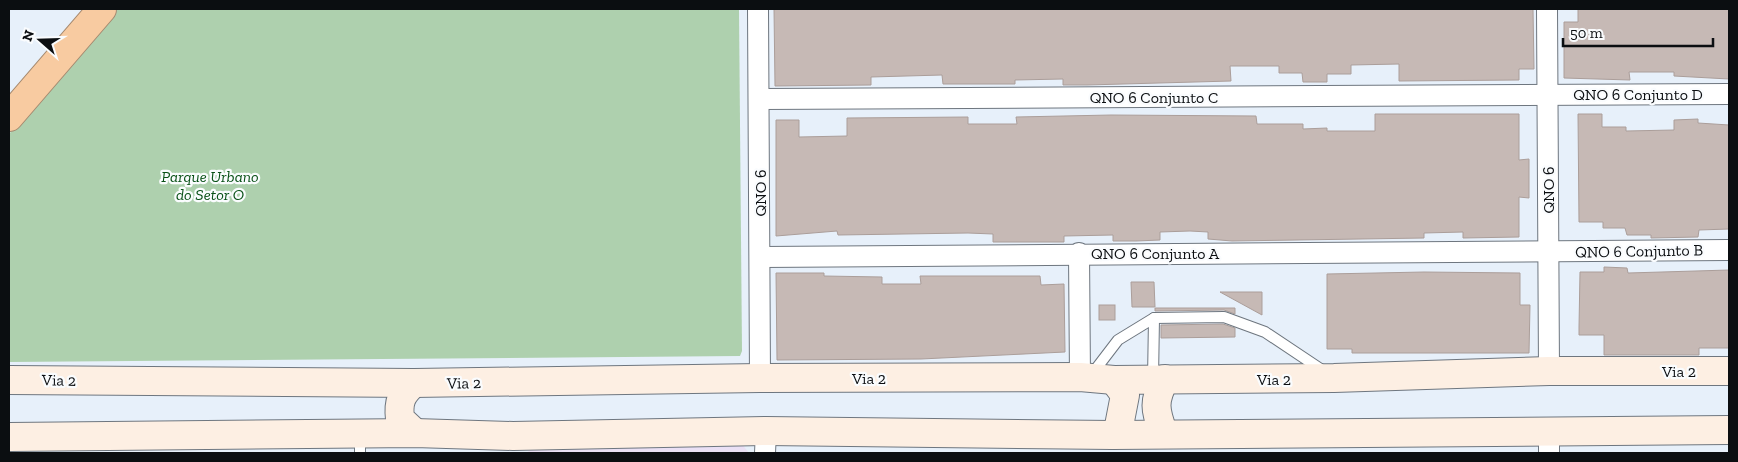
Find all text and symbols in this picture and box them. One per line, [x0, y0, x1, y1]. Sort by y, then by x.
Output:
north arrow [15, 15, 65, 65]
scale bar [1563, 15, 1713, 47]
text: 50 m [1570, 24, 1603, 42]
text: N [18, 27, 38, 44]
street label: QNO 6 Conjunto D [1573, 85, 1703, 104]
street label: QNO 6 Conjunto C [1090, 88, 1218, 107]
park label: Parque Urbano do Setor O [161, 167, 259, 204]
street label: QNO 6 [1539, 167, 1558, 213]
street label: QNO 6 [751, 170, 770, 216]
street label: QNO 6 Conjunto B [1575, 240, 1703, 262]
street label: QNO 6 Conjunto A [1091, 244, 1220, 263]
street label: Via 2 [1661, 362, 1696, 381]
street label: Via 2 [851, 369, 886, 388]
street label: Via 2 [41, 370, 76, 390]
street label: Via 2 [1256, 370, 1291, 389]
street label: Via 2 [446, 373, 481, 393]

